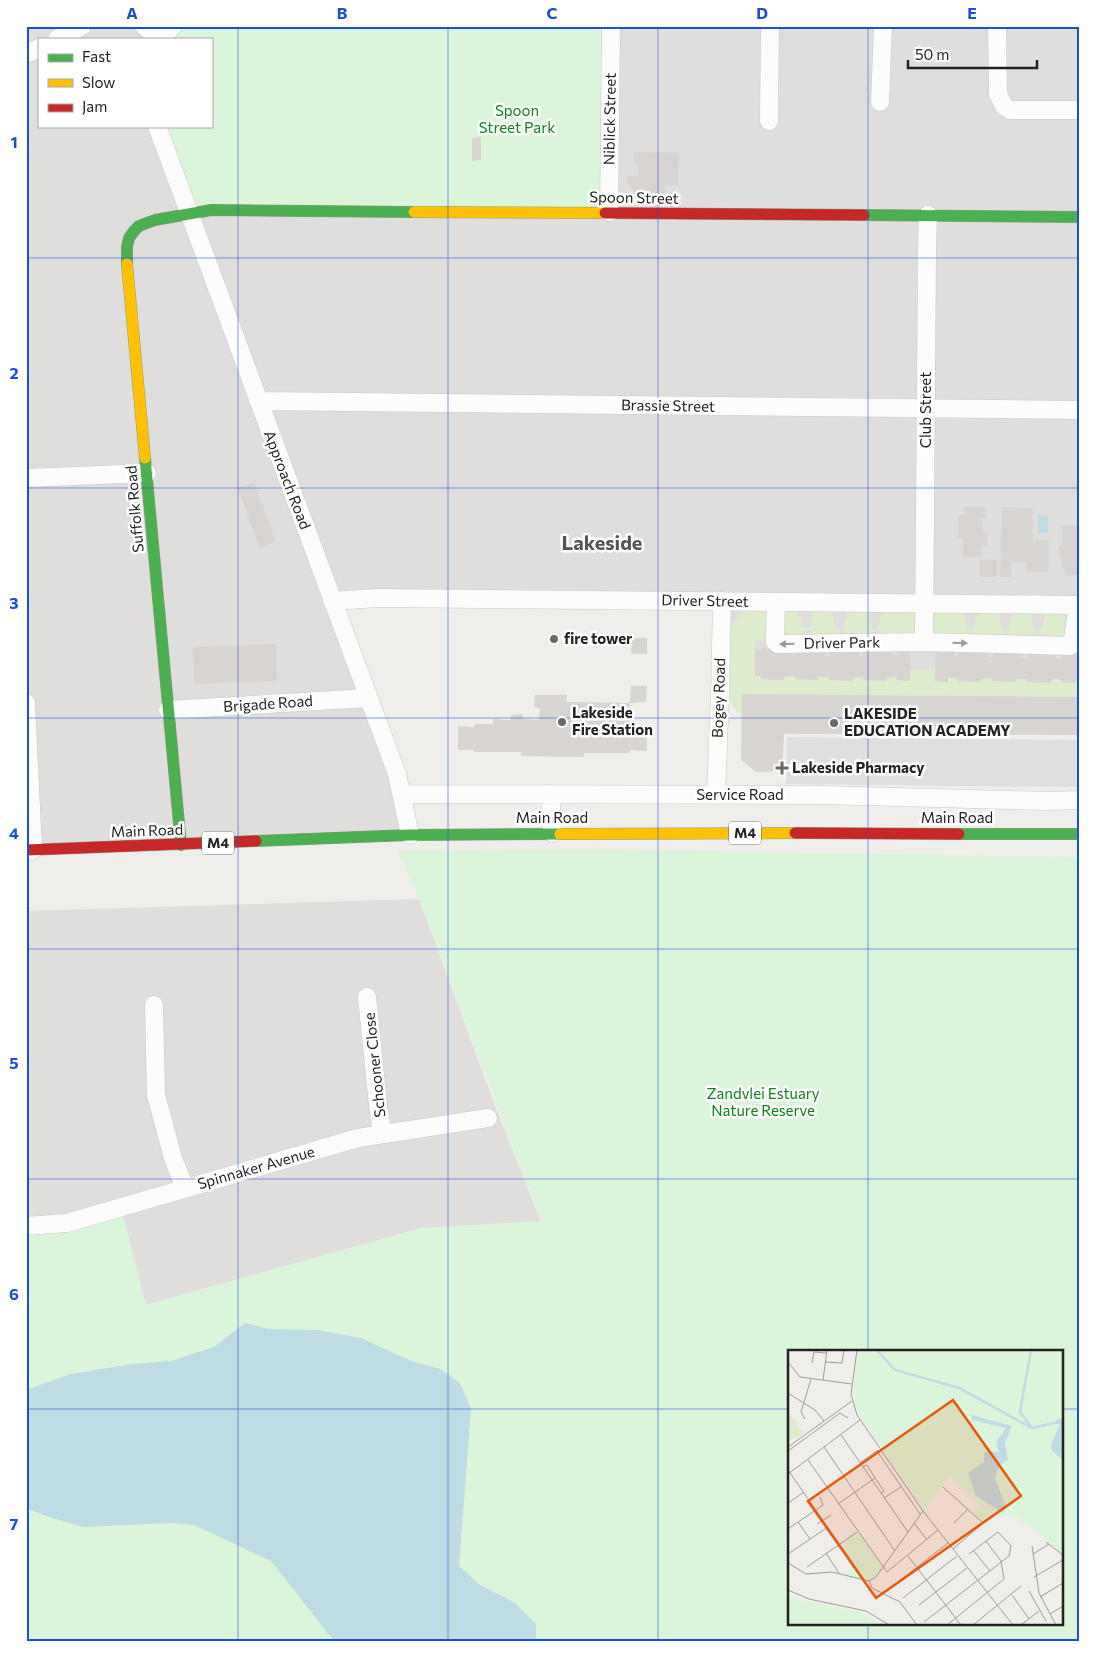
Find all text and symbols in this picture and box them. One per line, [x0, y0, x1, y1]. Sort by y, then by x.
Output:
text: A [126, 3, 138, 22]
text: B [337, 3, 348, 22]
text: C [547, 3, 558, 22]
text: D [756, 3, 768, 22]
text: E [967, 3, 977, 22]
legend [38, 38, 212, 128]
scale bar [908, 38, 1036, 70]
text: 50 m [915, 45, 949, 63]
text: Fast [82, 47, 111, 65]
text: Slow [82, 73, 115, 91]
street label: Niblick Street [599, 73, 619, 165]
text: Jam [82, 97, 107, 115]
park label: Spoon Street Park [479, 101, 555, 136]
text: 1 [10, 132, 18, 151]
street label: Spoon Street [589, 187, 679, 207]
text: 2 [9, 363, 19, 382]
street label: Club Street [916, 372, 934, 448]
street label: Brassie Street [621, 395, 715, 415]
street label: Approach Road [261, 428, 315, 532]
street label: Suffolk Road [121, 465, 147, 553]
district label: Lakeside [562, 530, 642, 554]
street label: Driver Street [661, 590, 749, 610]
text: 3 [9, 593, 19, 612]
place label: fire tower [564, 629, 632, 647]
street label: Driver Park [804, 632, 880, 652]
marker: fire tower [548, 633, 560, 645]
one-way arrow [953, 639, 969, 647]
one-way arrow [779, 640, 795, 648]
street label: Bogey Road [708, 658, 728, 738]
street label: Brigade Road [222, 691, 313, 715]
place label: Lakeside Fire Station [572, 703, 653, 738]
place label: LAKESIDE EDUCATION ACADEMY [844, 704, 1010, 739]
marker: Lakeside Fire Station [556, 716, 568, 728]
marker: LAKESIDE EDUCATION ACADEMY [828, 717, 840, 729]
place label: Lakeside Pharmacy [792, 758, 925, 776]
marker: Lakeside Pharmacy [776, 762, 788, 774]
street label: Service Road [696, 785, 784, 803]
street label: Main Road [516, 808, 588, 826]
street label: Main Road [921, 808, 993, 826]
street label: Main Road [110, 820, 183, 840]
road number: M4 [729, 821, 761, 844]
text: 4 [9, 823, 19, 842]
road number: M4 [202, 831, 234, 854]
street label: Schooner Close [360, 1011, 388, 1119]
text: 5 [9, 1053, 19, 1072]
park label: Zandvlei Estuary Nature Reserve [706, 1084, 820, 1119]
street label: Spinnaker Avenue [195, 1142, 317, 1192]
text: 6 [9, 1284, 19, 1303]
inset map [788, 1350, 1062, 1624]
text: 7 [10, 1514, 19, 1533]

